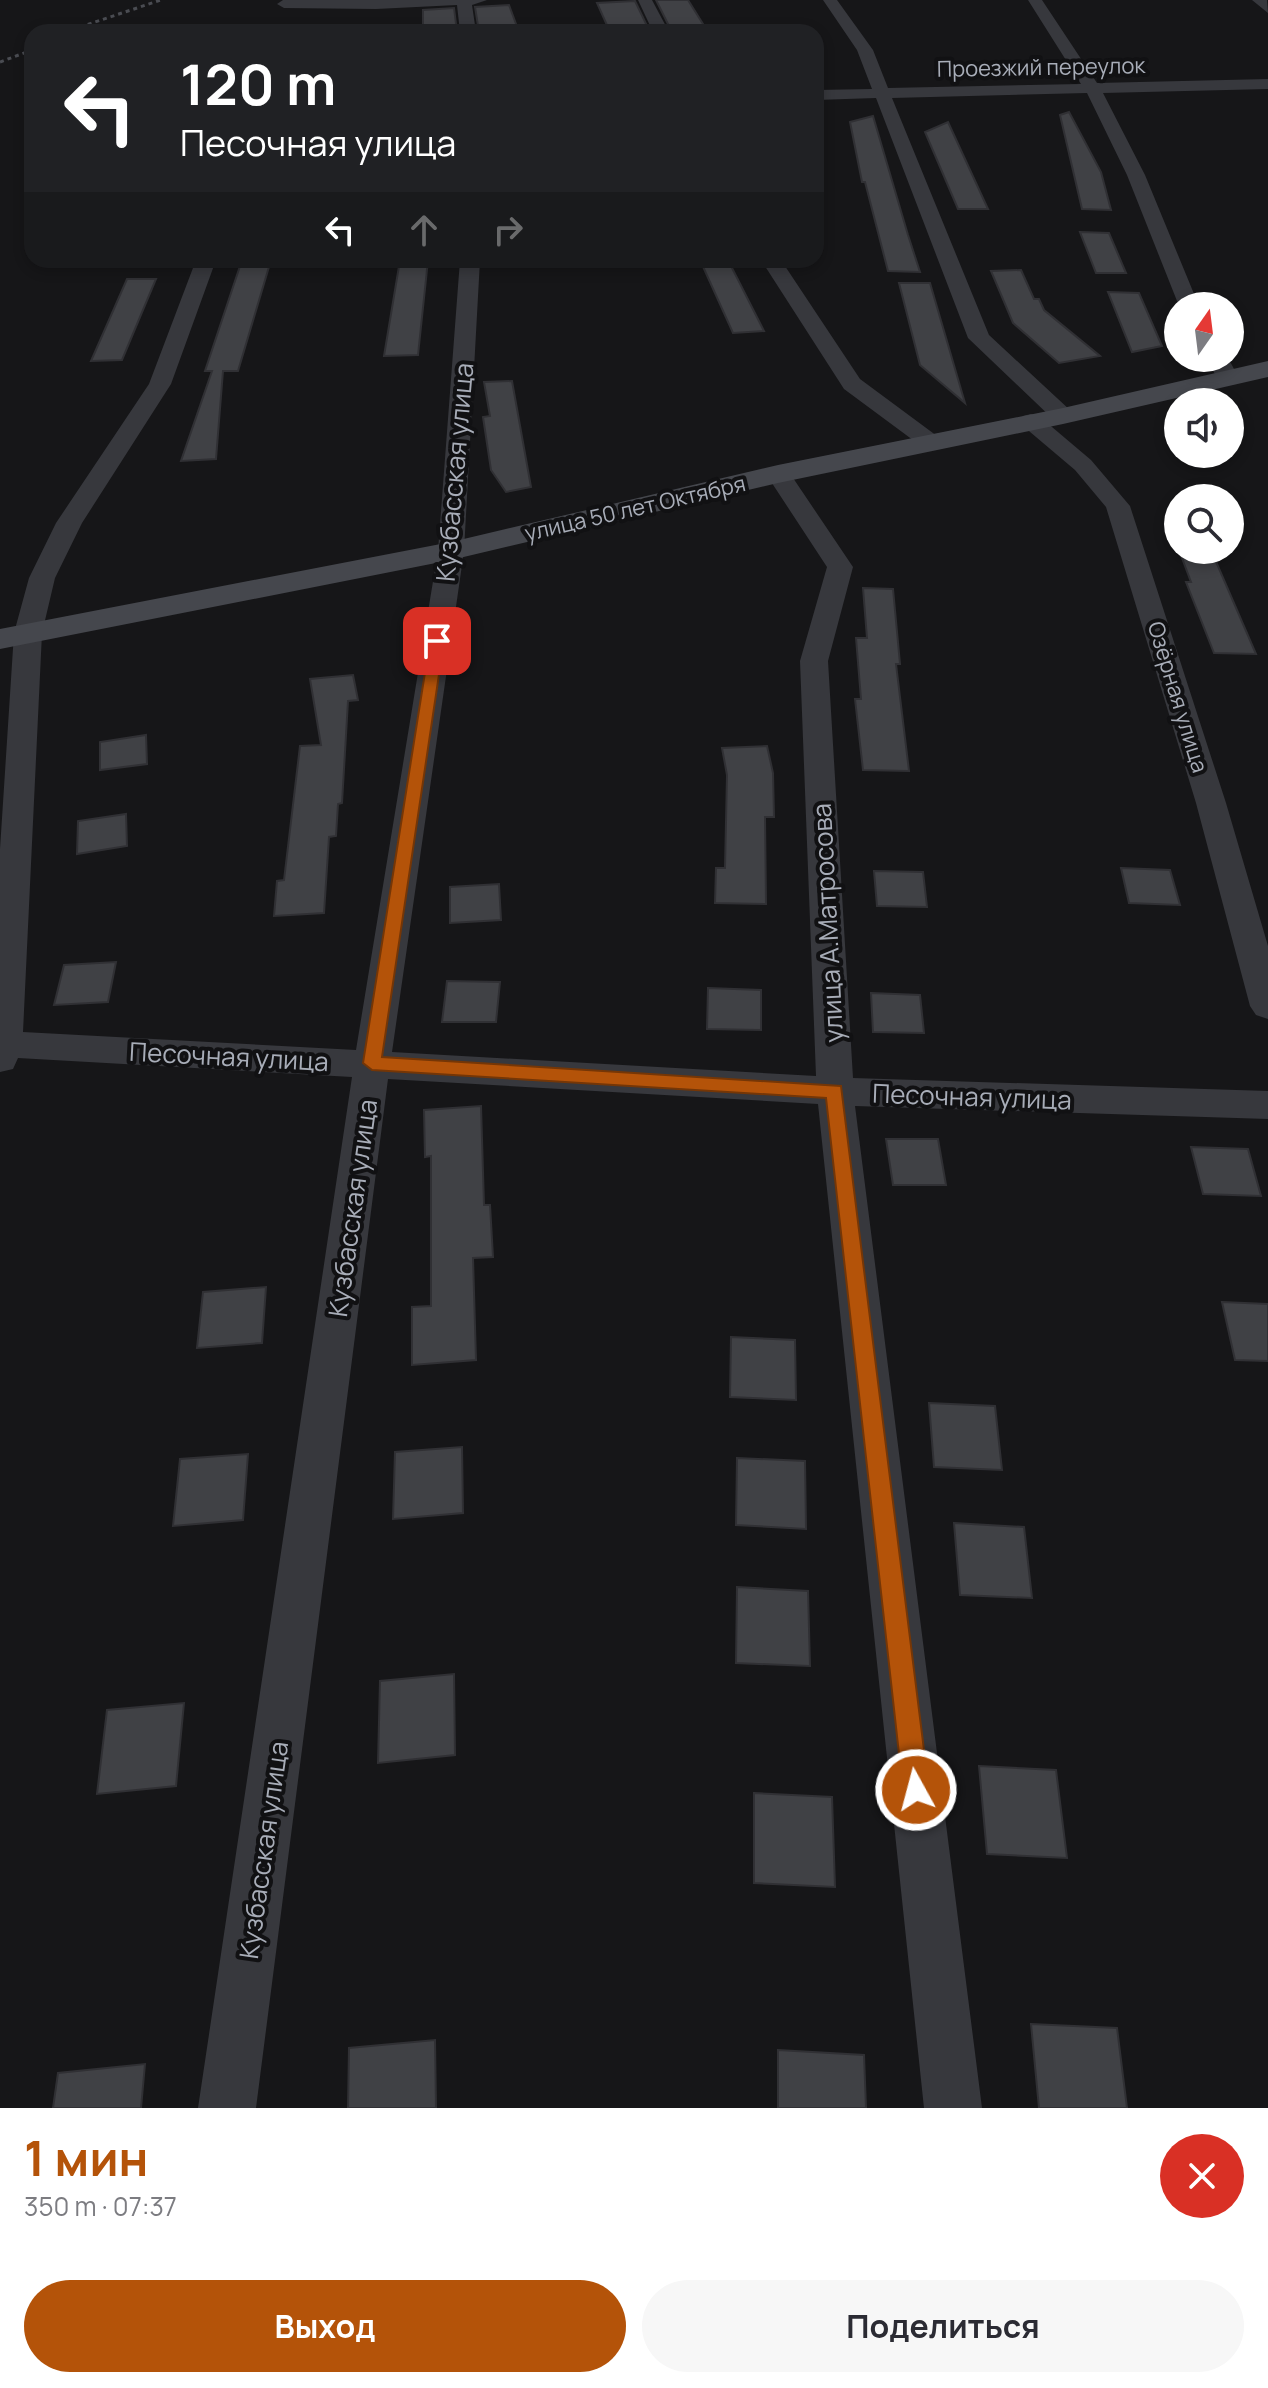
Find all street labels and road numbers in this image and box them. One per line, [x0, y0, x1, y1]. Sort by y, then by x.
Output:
street label: Проезжий переулок [937, 50, 1147, 84]
street label: Кузбасская улица [427, 361, 481, 583]
street label: улица 50 лет Октября [522, 468, 748, 548]
street label: Озёрная улица [1141, 618, 1215, 776]
street label: улица А.Матросова [803, 802, 851, 1044]
street label: Песочная улица [128, 1033, 330, 1079]
street label: Песочная улица [872, 1075, 1072, 1117]
street label: Кузбасская улица [319, 1097, 385, 1319]
street label: Кузбасская улица [230, 1739, 296, 1961]

